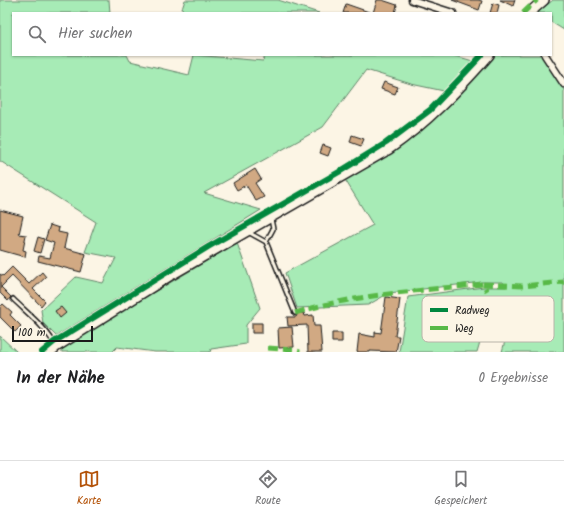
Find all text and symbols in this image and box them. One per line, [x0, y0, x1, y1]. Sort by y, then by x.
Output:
search box [12, 12, 552, 56]
text: Hier suchen [58, 22, 132, 46]
icon: search [26, 23, 48, 45]
legend [422, 296, 554, 342]
text: Radweg [455, 302, 490, 320]
text: Weg [455, 320, 474, 338]
scale bar [12, 324, 93, 343]
text: 100 m [18, 324, 46, 342]
text: In der Nähe [16, 365, 105, 392]
text: 0 Ergebnisse [479, 368, 548, 389]
tab: Karte [77, 468, 101, 510]
tab: Route [255, 468, 281, 510]
tab: Gespeichert [434, 468, 487, 510]

